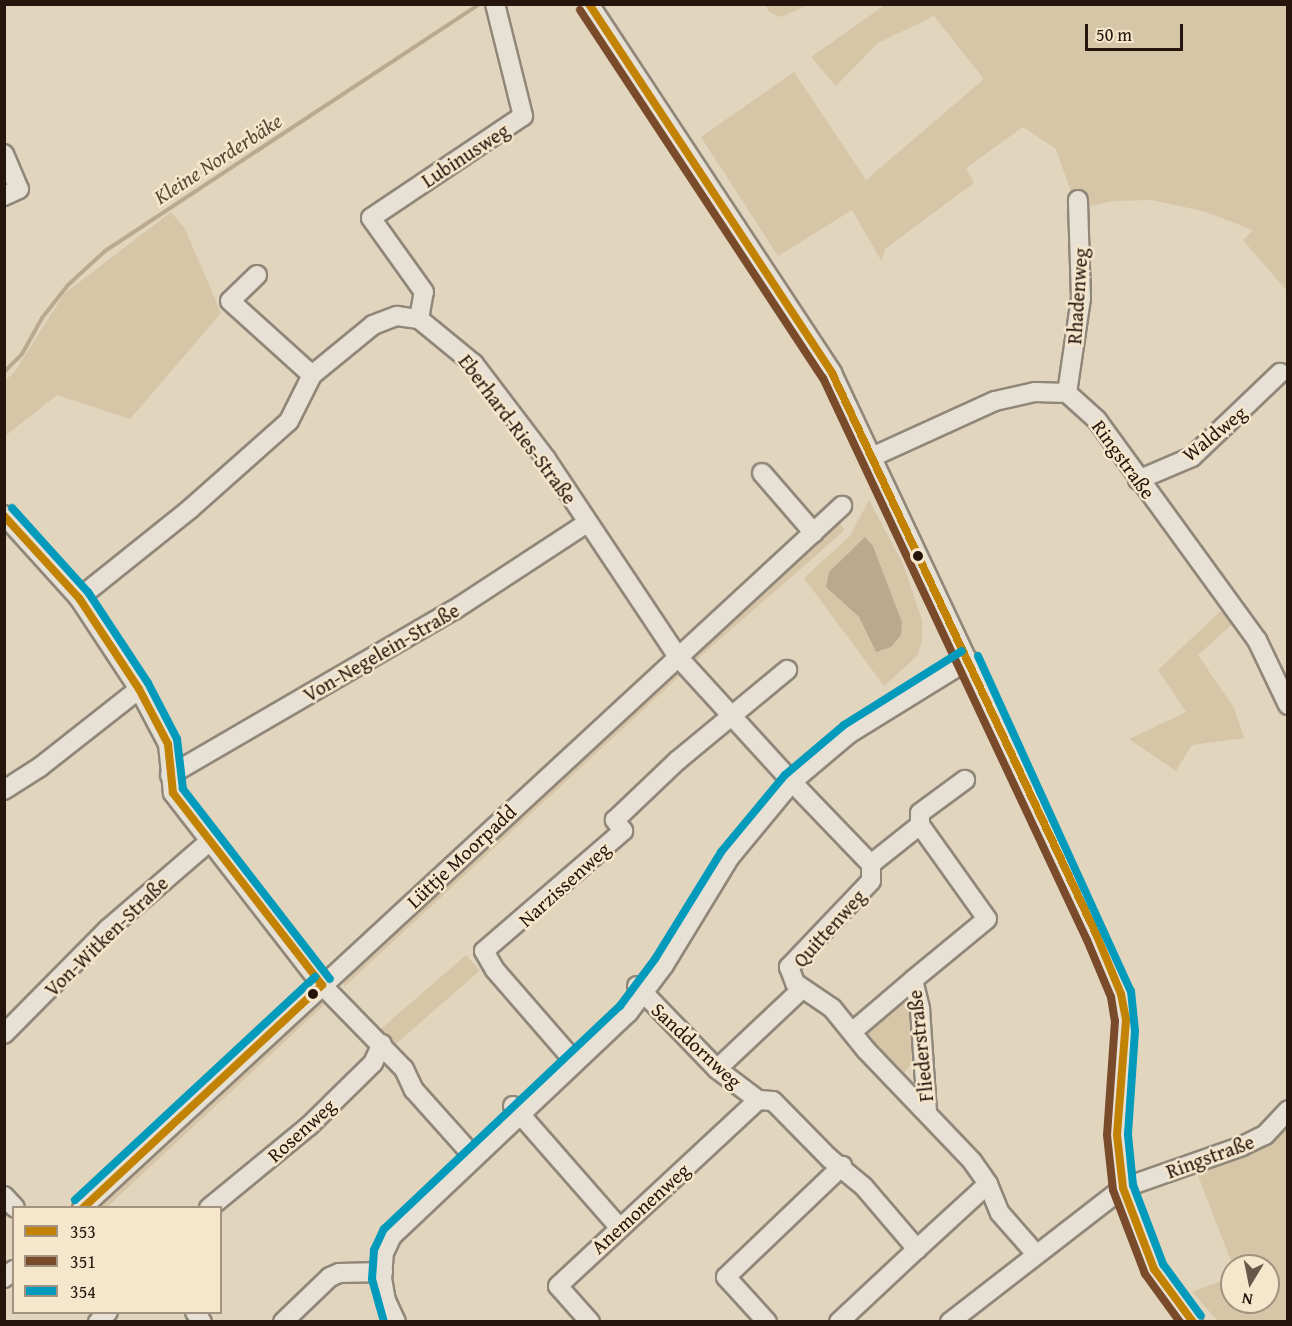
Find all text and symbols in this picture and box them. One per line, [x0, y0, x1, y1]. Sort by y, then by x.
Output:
scale bar [1088, 12, 1186, 50]
text: 50 m [1096, 21, 1132, 48]
water label: Kleine Norderbäke [149, 108, 287, 210]
street label: Lubinusweg [417, 118, 513, 192]
street label: Rhadenweg [1062, 247, 1092, 345]
street label: Eberhard-Ries-Straße [454, 349, 582, 509]
street label: Waldweg [1177, 400, 1251, 466]
street label: Ringstraße [1087, 415, 1161, 503]
unlabelled marker [912, 550, 924, 562]
street label: Von-Negelein-Straße [299, 598, 463, 706]
street label: Lüttje Moorpadd [401, 799, 521, 913]
street label: Narzissenweg [513, 837, 615, 931]
street label: Von-Witken-Straße [39, 871, 173, 1001]
street label: Quittenweg [788, 884, 870, 972]
unlabelled marker [307, 988, 319, 1000]
street label: Fliederstraße [902, 989, 938, 1103]
street label: Sanddornweg [647, 997, 747, 1093]
street label: Rosenweg [262, 1093, 340, 1167]
street label: Ringstraße [1163, 1129, 1257, 1183]
street label: Anemonenweg [586, 1158, 694, 1258]
legend [12, 1206, 222, 1314]
text: 353 [70, 1218, 96, 1245]
text: 351 [70, 1248, 96, 1275]
north arrow [1220, 1254, 1280, 1314]
text: 354 [70, 1278, 96, 1305]
text: N [1240, 1287, 1255, 1313]

